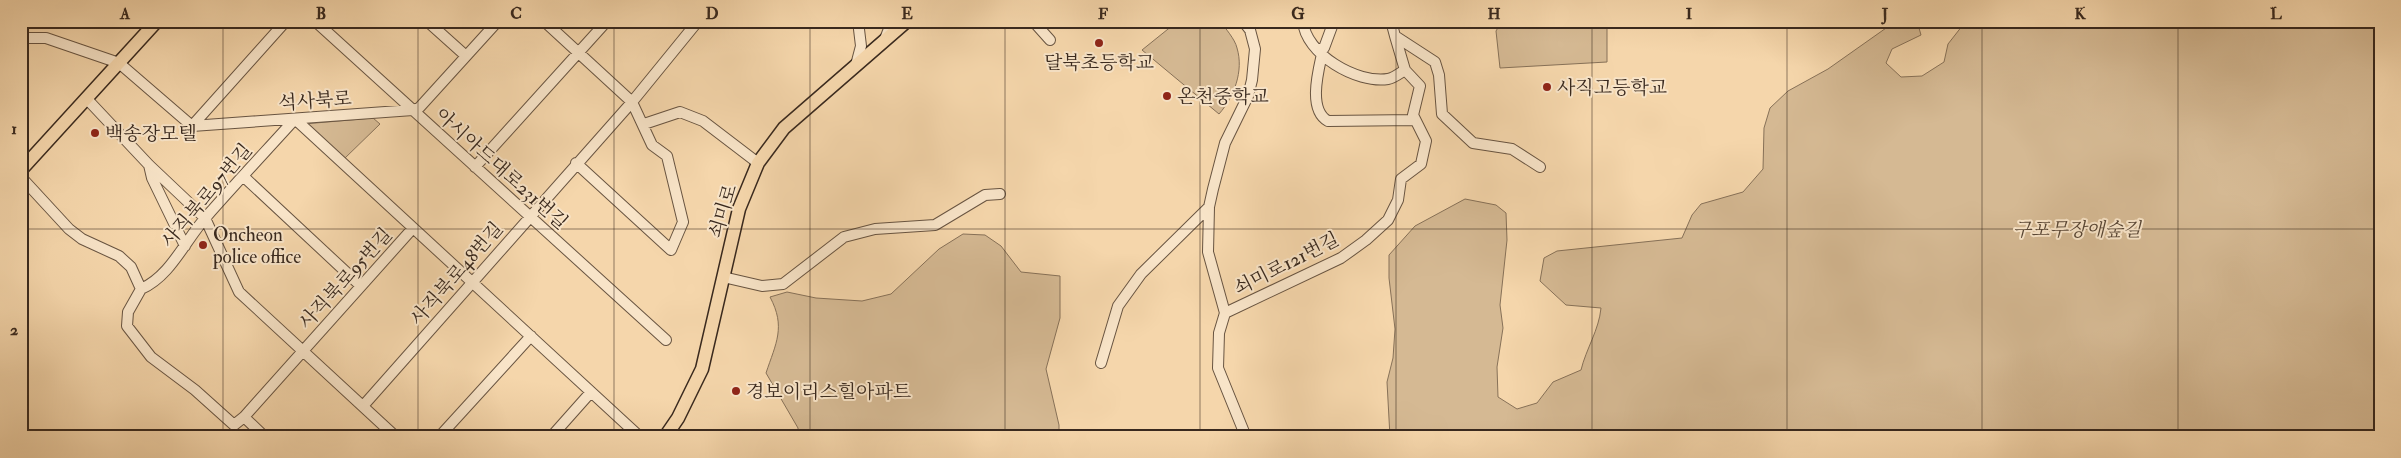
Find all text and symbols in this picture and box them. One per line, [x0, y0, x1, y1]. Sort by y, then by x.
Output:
text: A [119, 4, 131, 24]
text: B [316, 4, 326, 24]
text: C [510, 4, 522, 24]
text: D [705, 4, 719, 24]
text: E [901, 4, 913, 24]
text: F [1098, 4, 1108, 24]
text: G [1291, 4, 1305, 24]
text: H [1487, 4, 1501, 24]
text: I [1686, 4, 1693, 24]
text: J [1881, 4, 1889, 25]
text: K [2074, 4, 2086, 24]
text: L [2270, 4, 2282, 24]
marker: 달북초등학교 [1093, 37, 1105, 49]
place label: 달북초등학교 [1044, 51, 1154, 75]
place label: 사직고등학교 [1557, 76, 1667, 100]
marker: 사직고등학교 [1541, 81, 1553, 93]
place label: 온천중학교 [1177, 85, 1269, 109]
street label: 석사북로 [278, 86, 353, 116]
marker: 온천중학교 [1161, 90, 1173, 102]
street label: 아시아드대로231번길 [430, 103, 573, 235]
text: 1 [11, 119, 17, 139]
place label: 백송장모텔 [105, 122, 197, 146]
marker: 백송장모텔 [89, 127, 101, 139]
street label: 사직북로97번길 [156, 139, 257, 253]
street label: 쇠미로 [703, 181, 742, 241]
street label: 사직북로48번길 [405, 217, 508, 330]
park label: 구포무장애숲길 [2013, 218, 2143, 242]
place label: Oncheon police office [212, 223, 301, 270]
street label: 사직북로95번길 [294, 223, 398, 334]
street label: 쇠미로121번길 [1230, 227, 1343, 301]
marker: Oncheon police office [197, 239, 209, 251]
text: 2 [10, 320, 18, 340]
place label: 경보이리스힐아파트 [746, 380, 911, 404]
marker: 경보이리스힐아파트 [730, 385, 742, 397]

